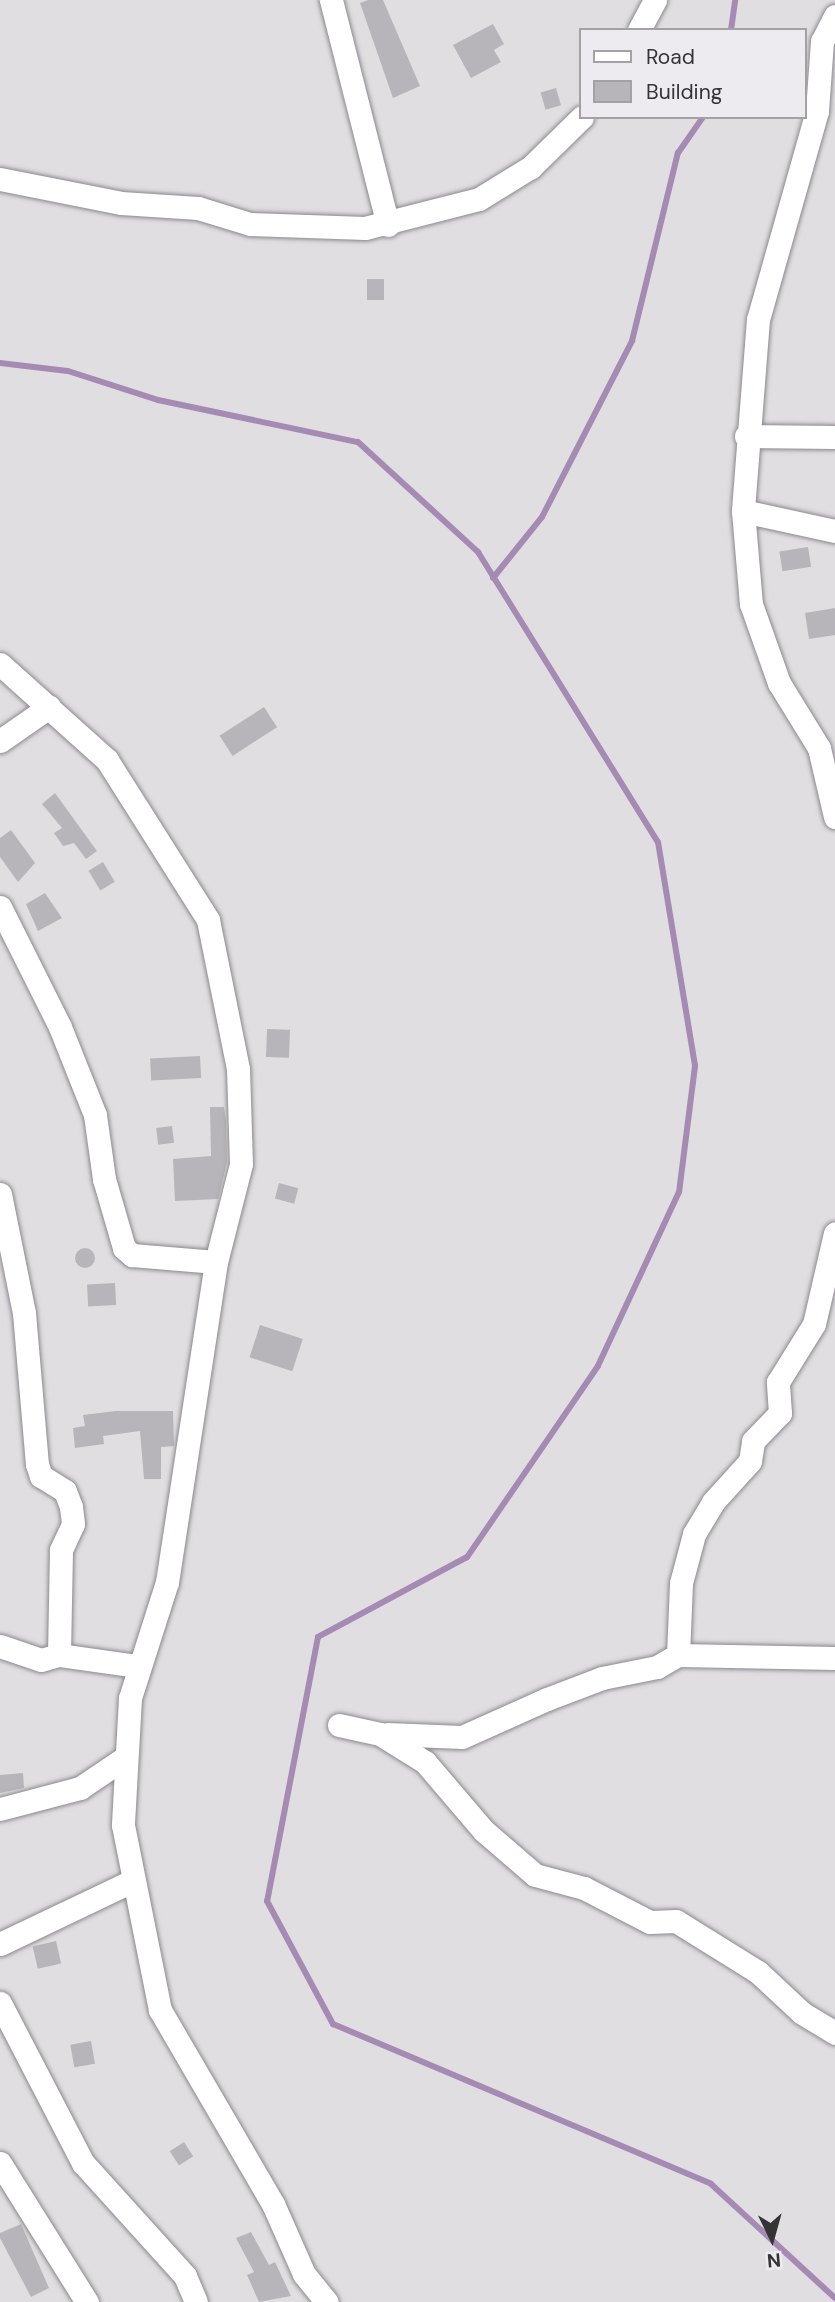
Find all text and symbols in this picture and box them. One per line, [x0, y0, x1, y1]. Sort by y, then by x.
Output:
legend [580, 28, 807, 119]
text: Road [646, 43, 695, 71]
text: Building [646, 78, 722, 106]
north arrow [737, 2204, 807, 2274]
text: N [766, 2247, 782, 2273]

